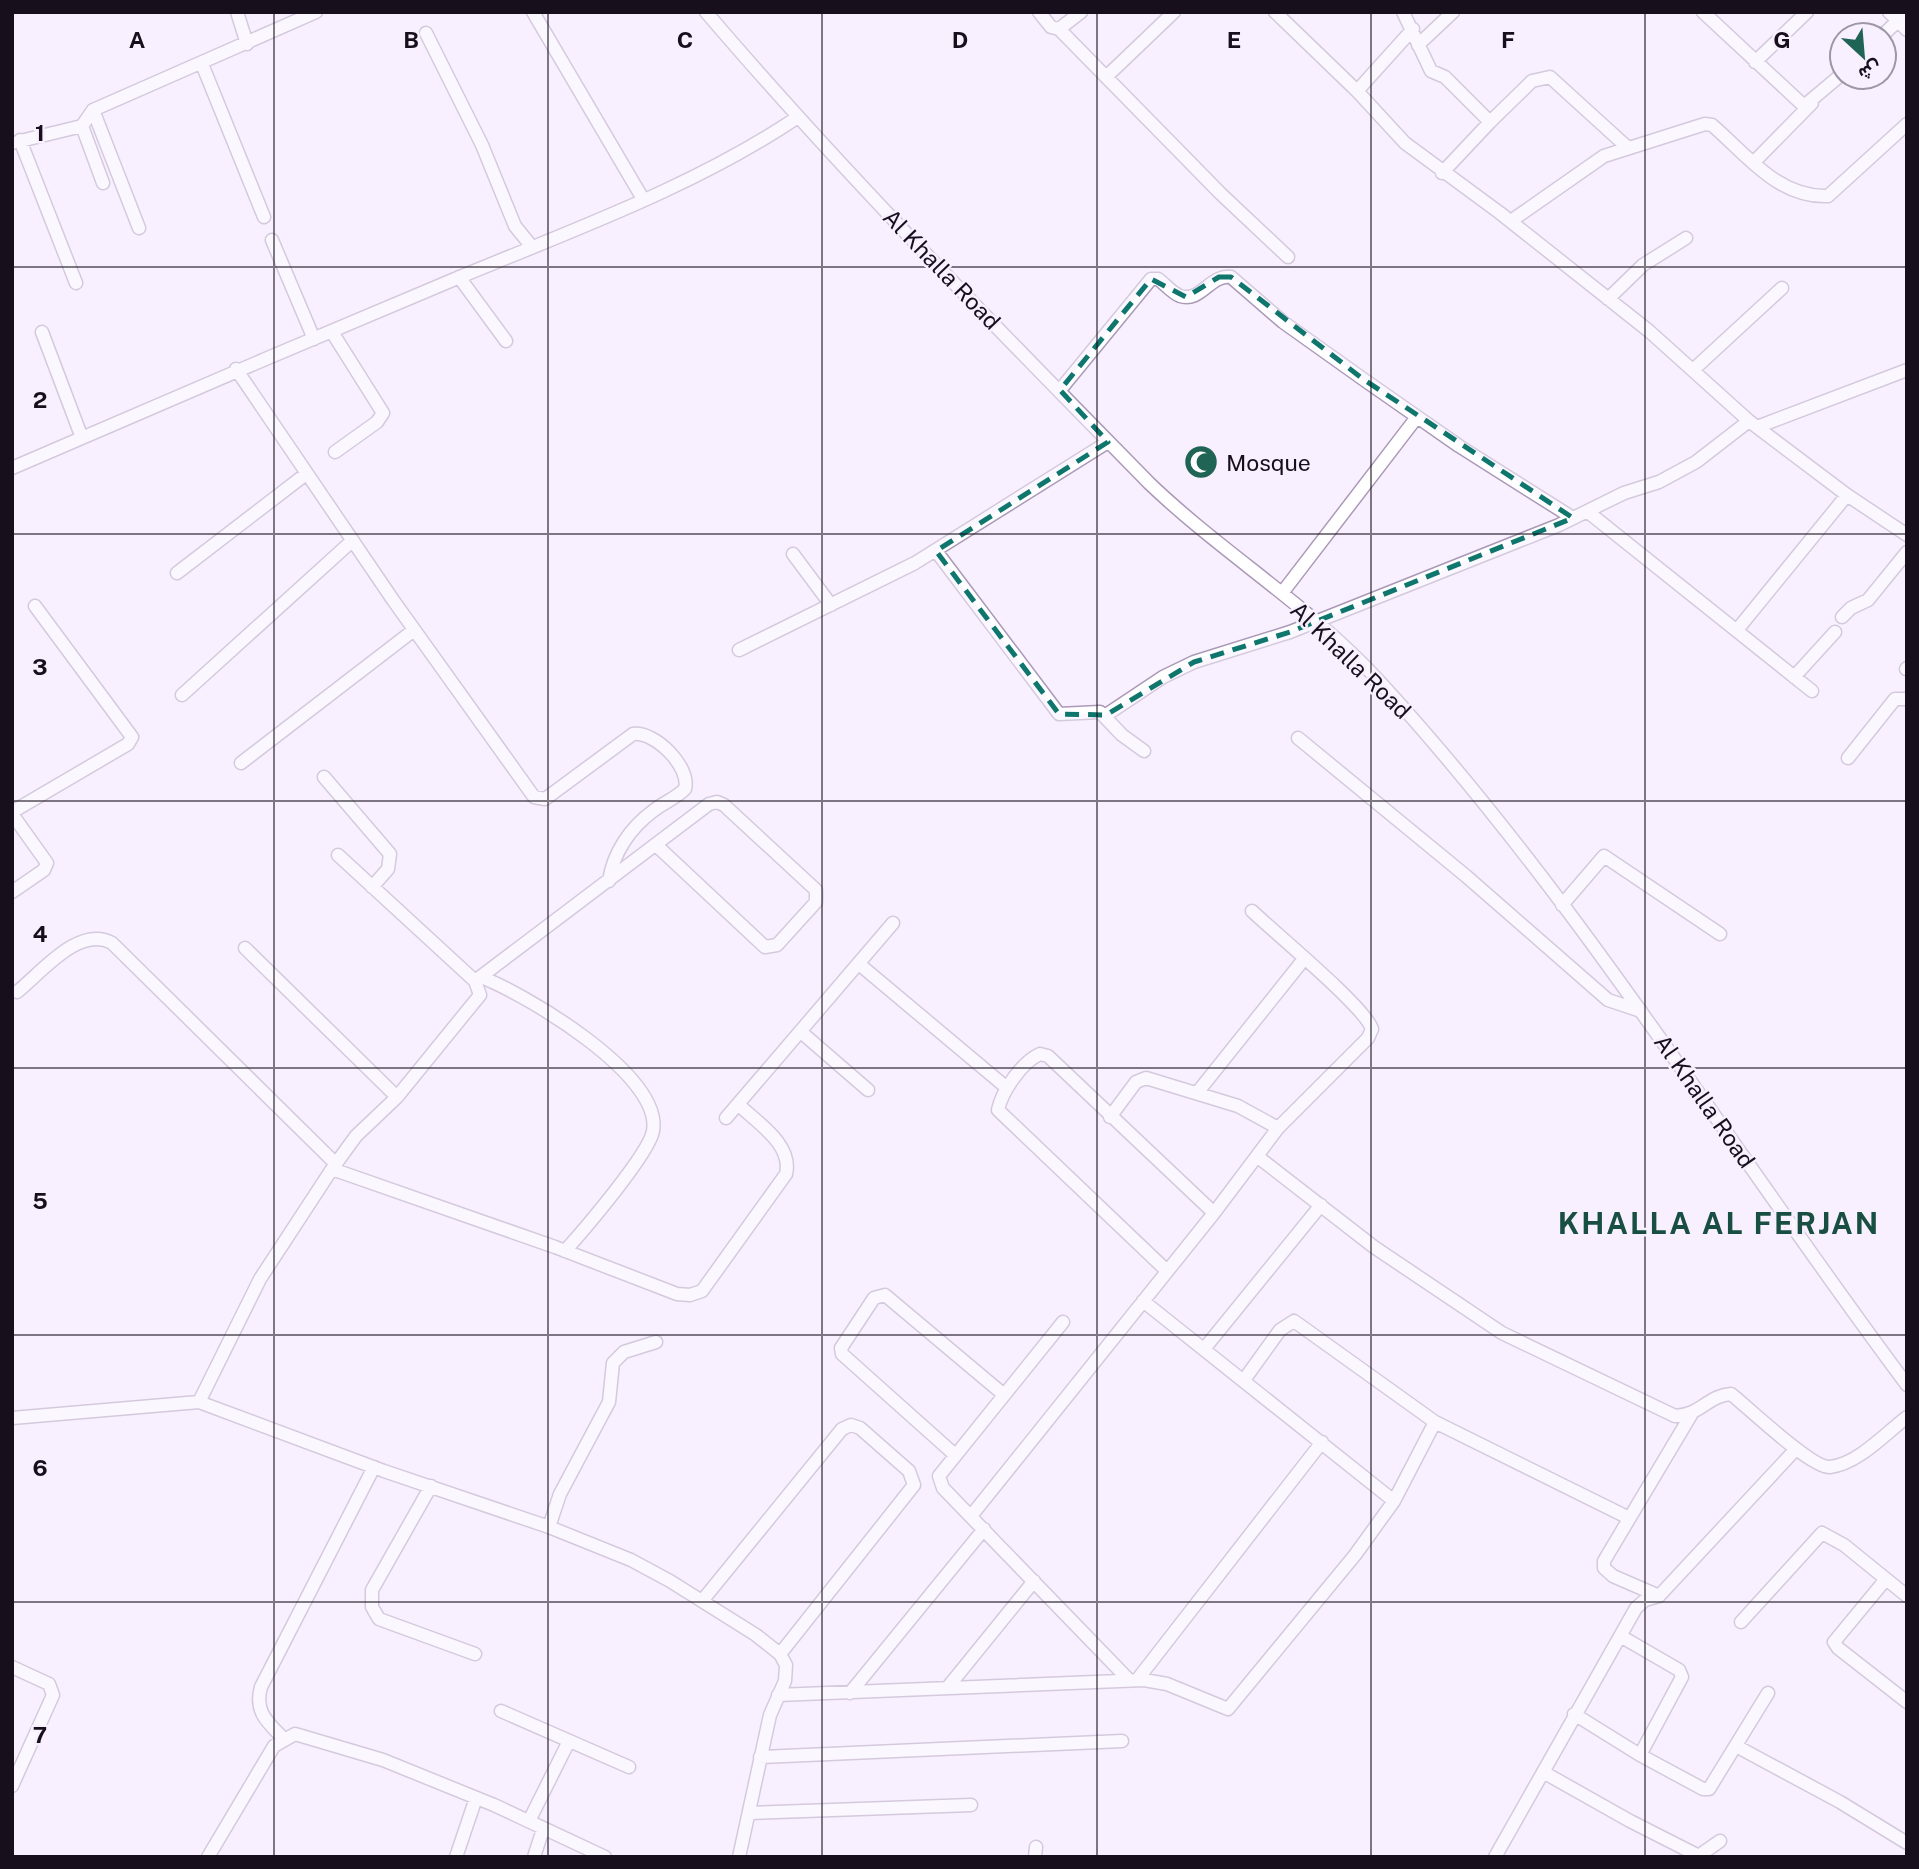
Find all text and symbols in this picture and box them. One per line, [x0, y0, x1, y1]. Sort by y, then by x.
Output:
north arrow [1828, 21, 1898, 91]
text: A [129, 26, 146, 53]
text: B [403, 26, 419, 53]
text: C [677, 26, 693, 53]
text: D [952, 26, 968, 53]
text: E [1227, 26, 1241, 53]
text: F [1501, 26, 1515, 53]
text: G [1773, 26, 1791, 53]
text: ش [1855, 55, 1886, 86]
text: 1 [35, 119, 45, 146]
street label: Al Khalla Road [878, 203, 1006, 335]
text: 2 [33, 386, 47, 413]
mosque icon: Mosque [1182, 443, 1220, 481]
place label: Mosque [1226, 449, 1311, 476]
street label: Al Khalla Road [1285, 596, 1417, 724]
text: 3 [32, 653, 48, 680]
text: 4 [32, 920, 48, 947]
street label: Al Khalla Road [1649, 1029, 1761, 1173]
text: 5 [32, 1187, 48, 1214]
district label: KHALLA AL FERJAN [1558, 1205, 1880, 1241]
text: 6 [32, 1454, 48, 1481]
text: 7 [33, 1721, 47, 1748]

